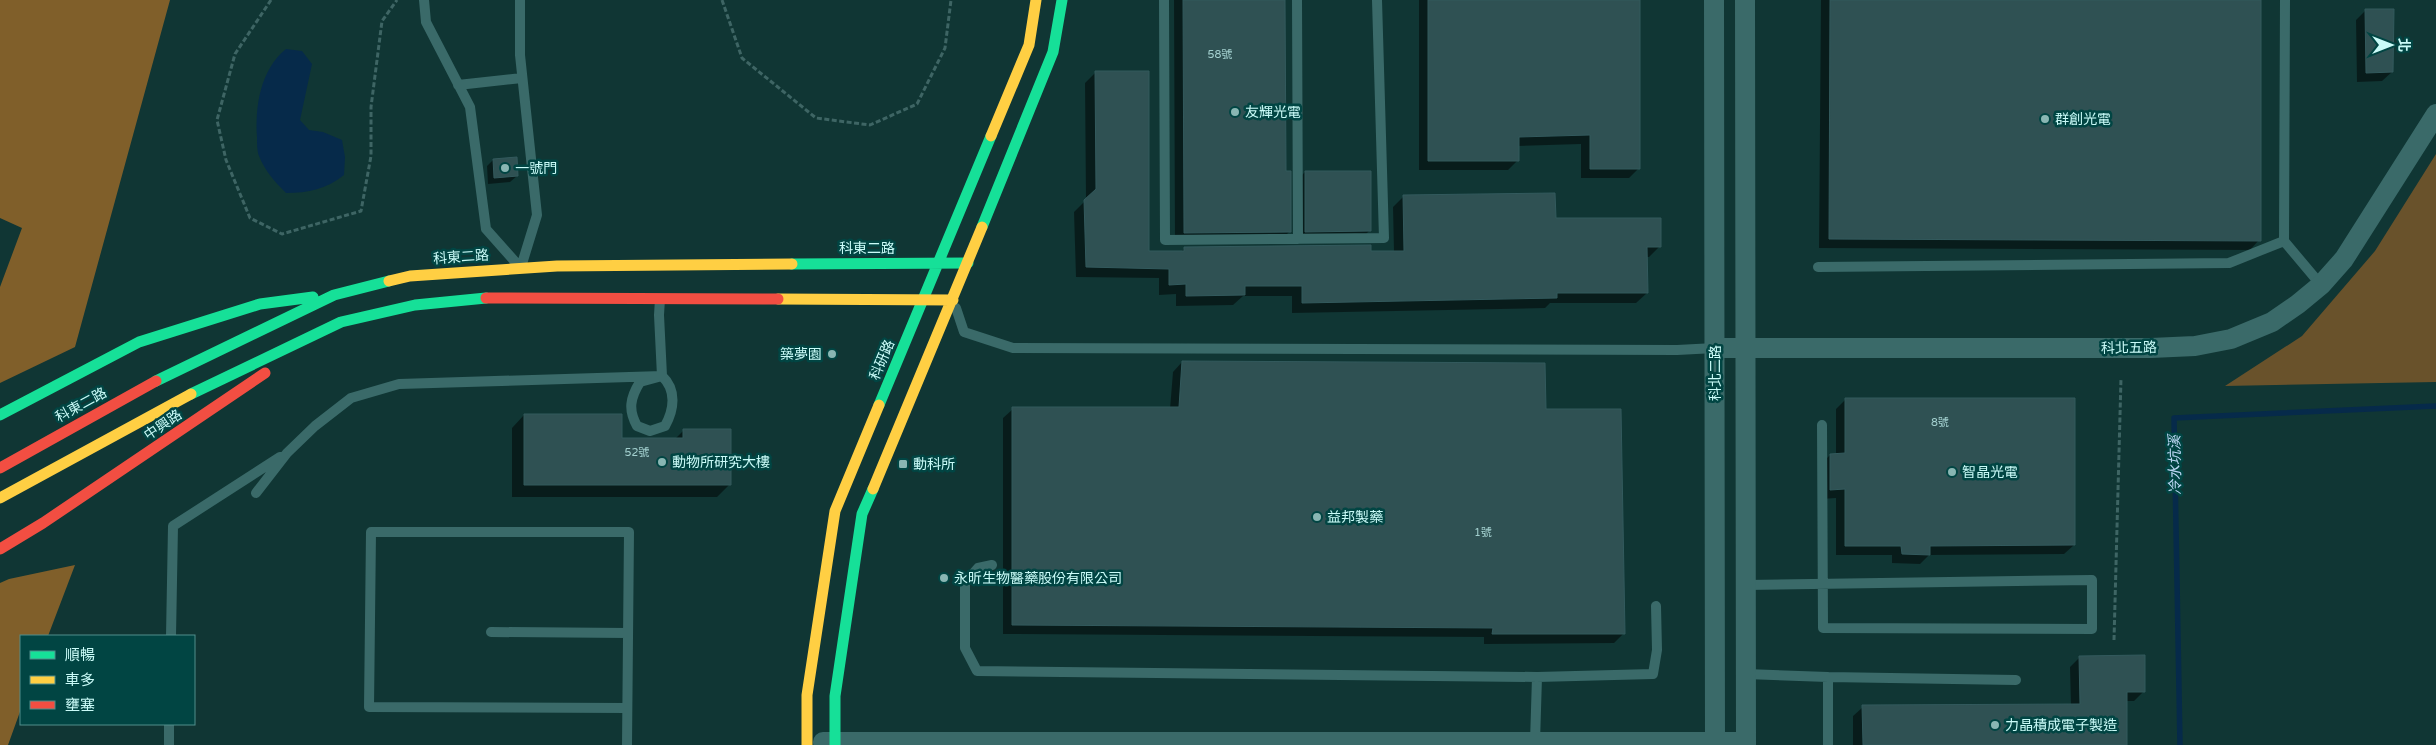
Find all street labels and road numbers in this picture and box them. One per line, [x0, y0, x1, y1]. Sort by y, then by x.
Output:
street label: 科東二路 [839, 240, 895, 257]
street label: 科東二路 [432, 247, 490, 267]
street label: 科研路 [866, 337, 898, 383]
street label: 科北五路 [2101, 339, 2157, 357]
street label: 科北二路 [1707, 345, 1724, 401]
street label: 科東二路 [52, 384, 110, 426]
street label: 中興路 [141, 406, 185, 444]

